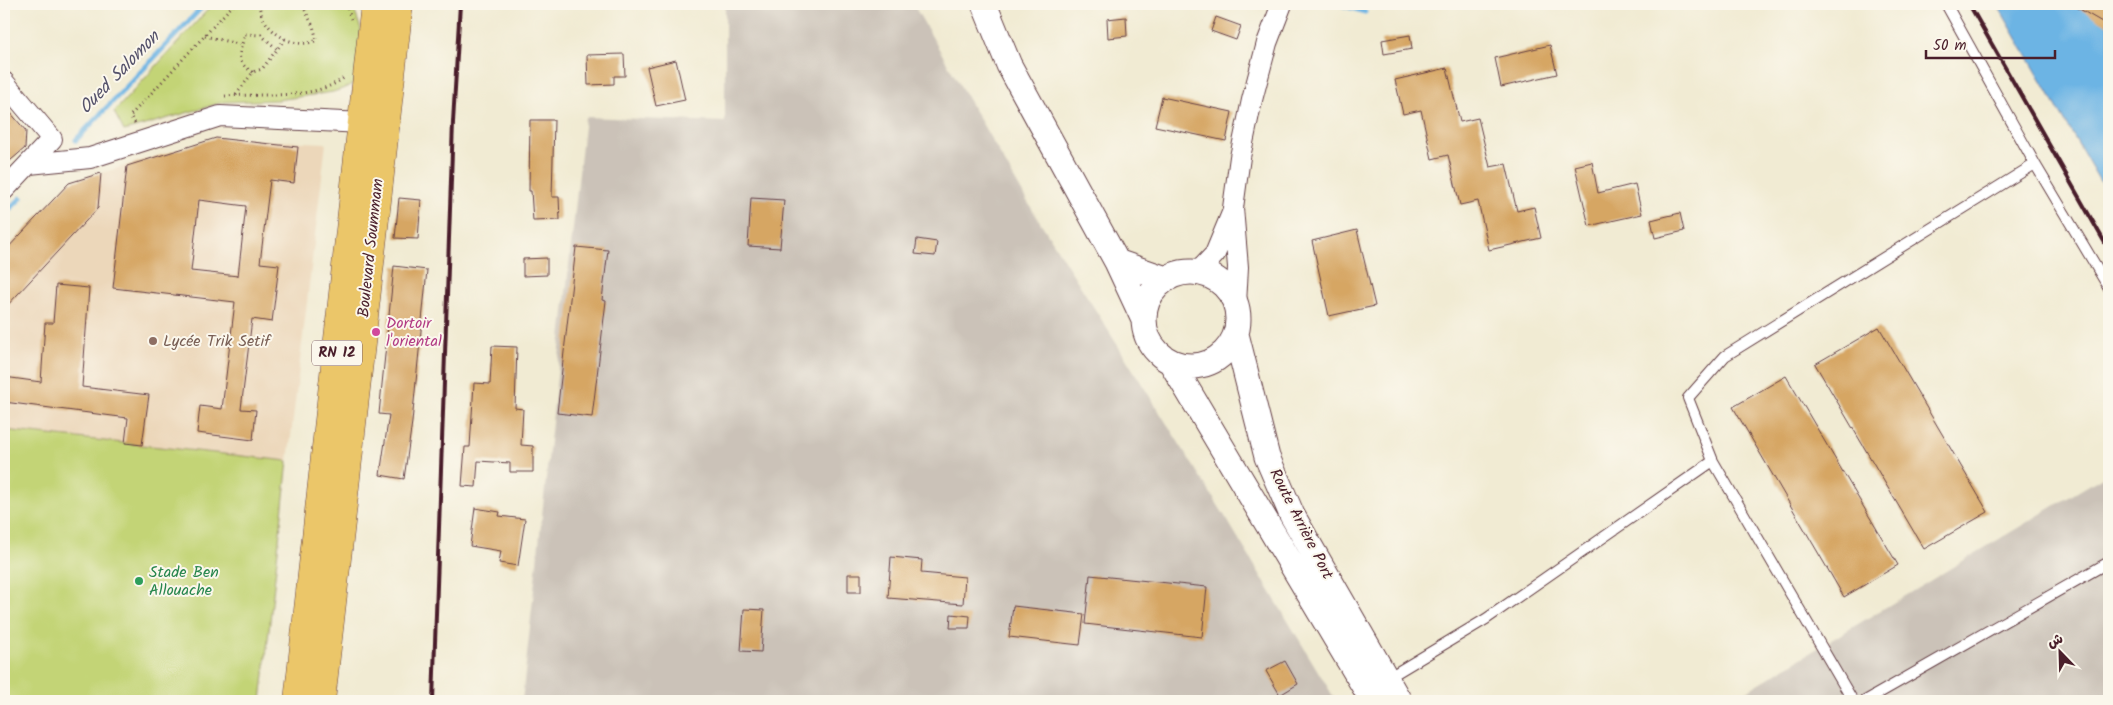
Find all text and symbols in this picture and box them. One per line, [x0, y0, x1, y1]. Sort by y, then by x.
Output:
water label: Oued Salomon [73, 24, 168, 121]
scale bar [1926, 28, 2054, 60]
text: 50 m [1933, 34, 1967, 58]
street label: Boulevard Soummam [351, 177, 391, 319]
place label: Dortoir l'oriental [386, 311, 442, 354]
marker: Dortoir l'oriental [370, 326, 382, 338]
place label: Lycée Trik Setif [163, 329, 272, 354]
marker: Lycée Trik Setif [147, 335, 159, 347]
road number: RN 12 [312, 340, 362, 366]
street label: Route Arrière Port [1262, 464, 1340, 585]
place label: Stade Ben Allouache [149, 560, 219, 603]
marker: Stade Ben Allouache [133, 575, 145, 587]
north arrow [2036, 628, 2086, 678]
text: ش [2044, 628, 2067, 654]

